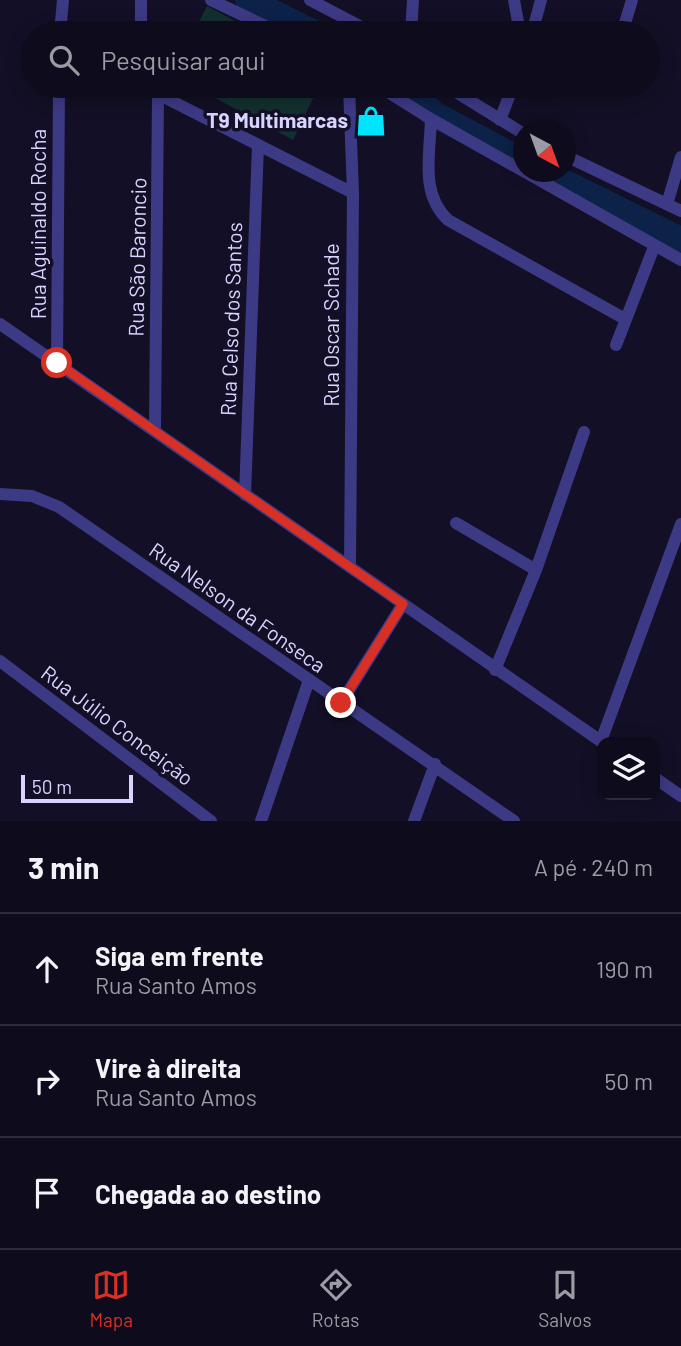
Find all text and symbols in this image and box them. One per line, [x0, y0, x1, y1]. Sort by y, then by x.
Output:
search box [21, 21, 660, 98]
icon: search [45, 41, 83, 79]
text: Pesquisar aqui [101, 44, 266, 75]
shop icon: T9 Multimarcas [354, 104, 388, 138]
place label: T9 Multimarcas [206, 107, 348, 132]
north arrow [513, 119, 576, 182]
street label: Rua Aguinaldo Rocha [25, 129, 50, 319]
street label: Rua São Baroncio [123, 177, 150, 337]
street label: Rua Celso dos Santos [215, 222, 246, 416]
street label: Rua Oscar Schade [318, 243, 343, 407]
route start [41, 347, 72, 378]
street label: Rua Nelson da Fonseca [145, 536, 331, 677]
street label: Rua Júlio Conceição [37, 659, 199, 790]
route end [325, 687, 356, 718]
map controls [597, 737, 660, 800]
button: layers [597, 737, 660, 800]
scale bar [21, 772, 133, 804]
text: 50 m [32, 775, 72, 798]
text: 3 min [28, 849, 99, 885]
text: A pé · 240 m [534, 853, 653, 881]
text: Siga em frente [95, 940, 264, 971]
icon: ahead [28, 950, 66, 988]
text: 190 m [596, 955, 653, 983]
text: Rua Santo Amos [95, 971, 257, 999]
text: Vire à direita [95, 1052, 241, 1083]
icon: right [28, 1062, 66, 1100]
text: 50 m [605, 1067, 653, 1095]
text: Rua Santo Amos [95, 1083, 257, 1111]
icon: arrive [28, 1174, 66, 1212]
text: Chegada ao destino [95, 1178, 321, 1209]
tab: Mapa [89, 1266, 133, 1331]
tab: Rotas [312, 1266, 359, 1331]
tab: Salvos [538, 1266, 592, 1331]

